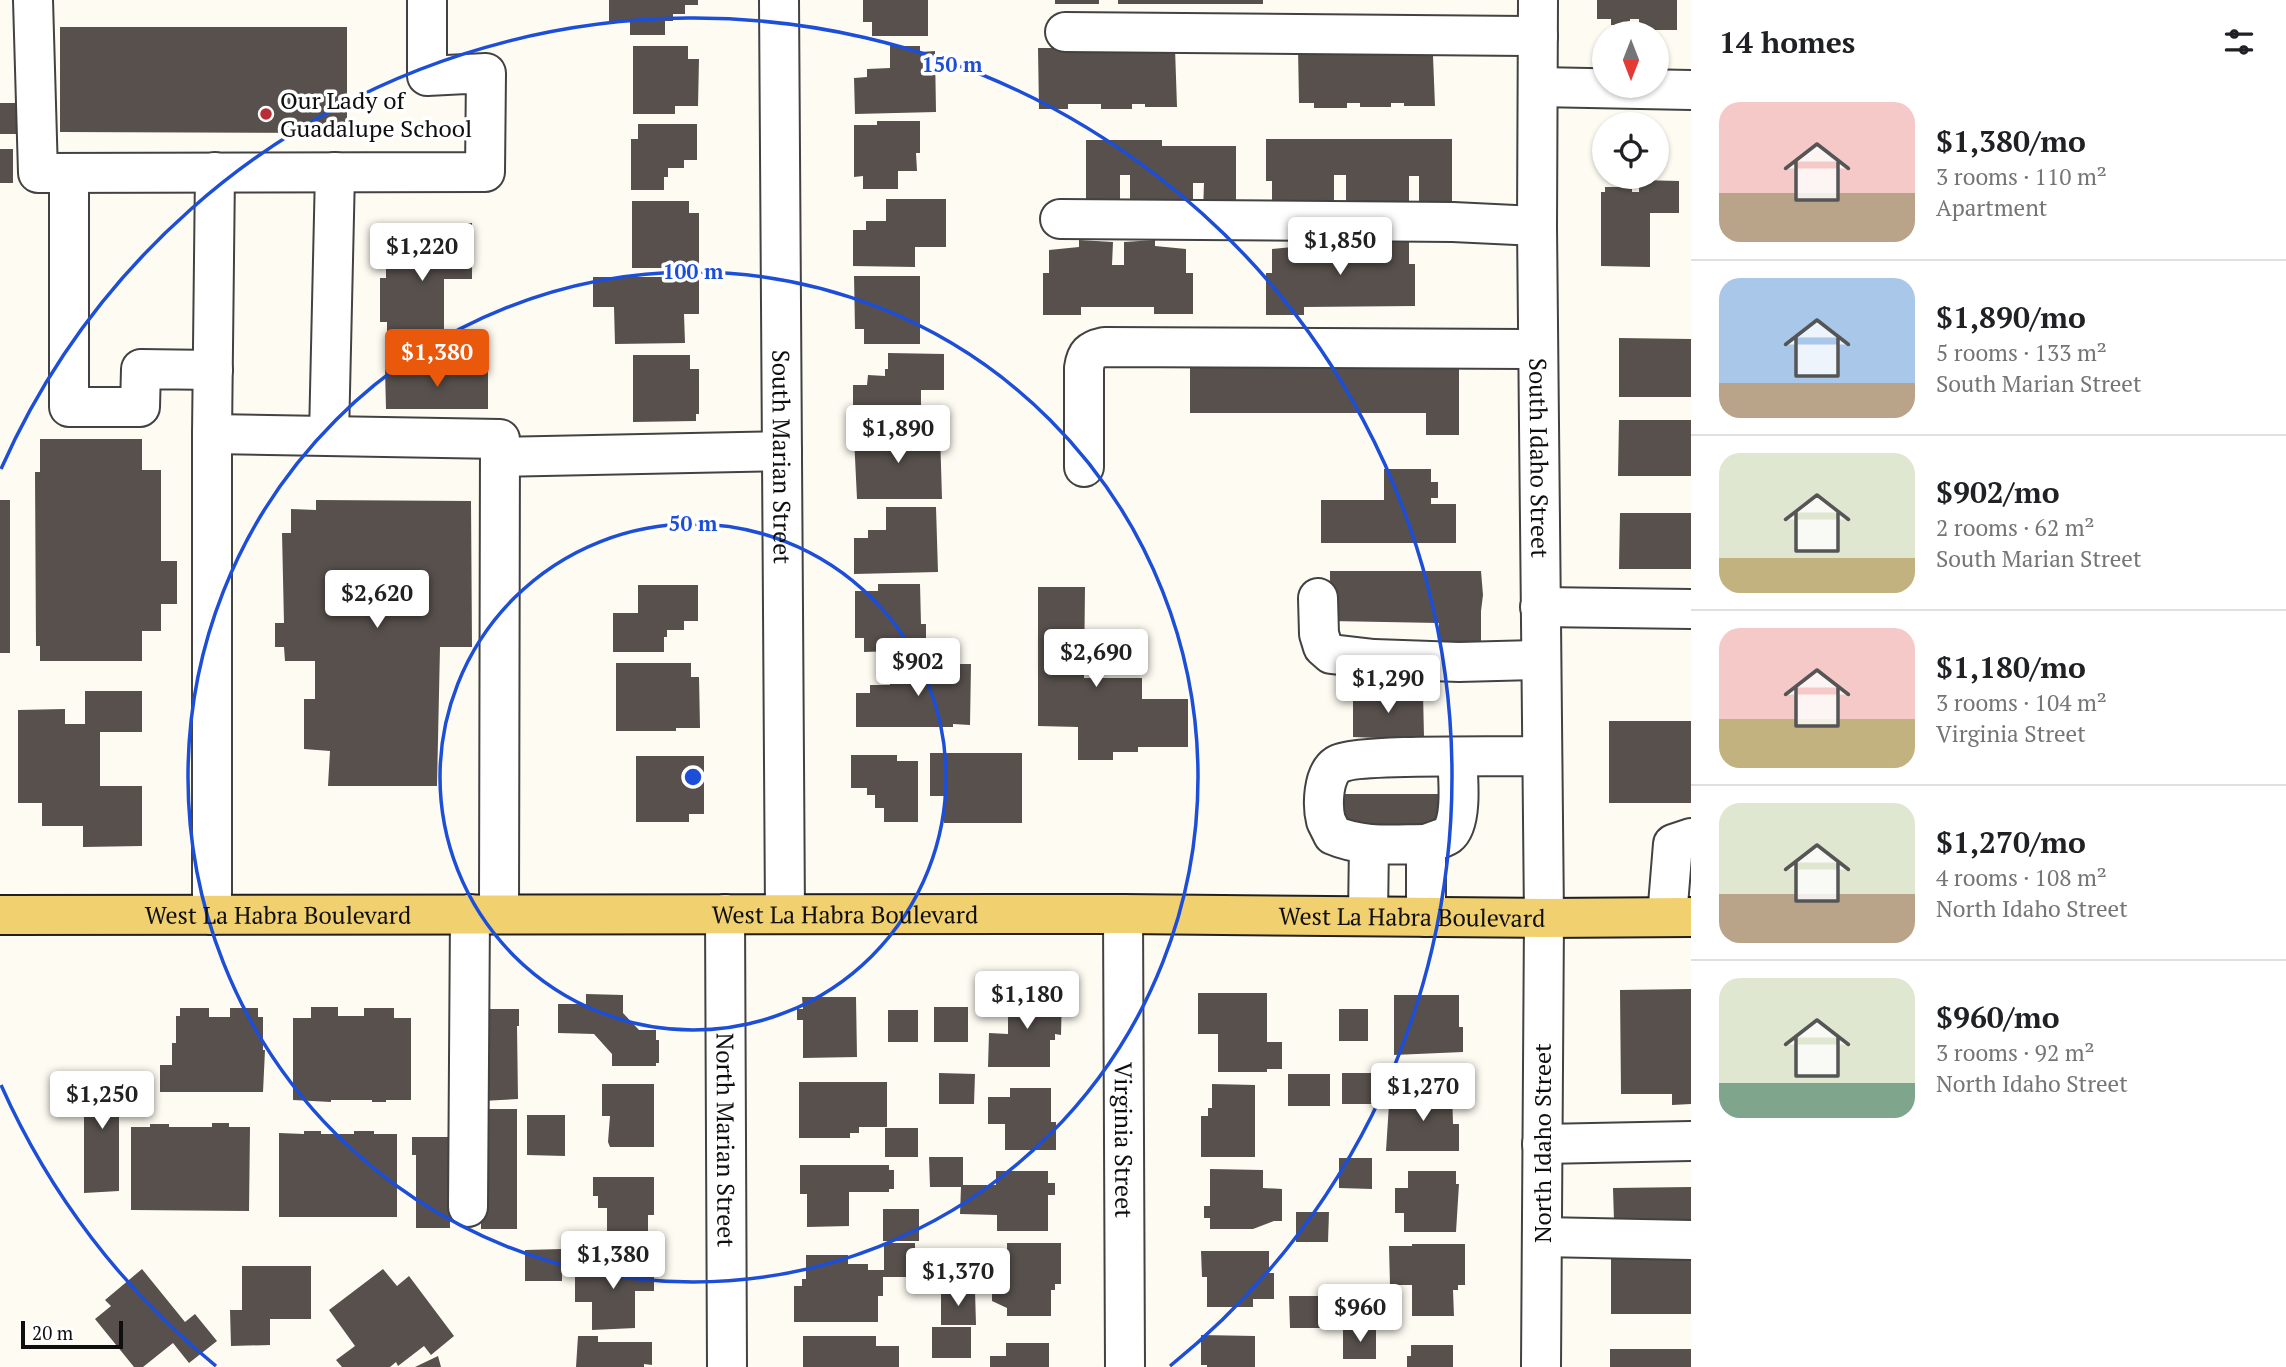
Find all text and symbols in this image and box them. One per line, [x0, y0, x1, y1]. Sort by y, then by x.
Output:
north arrow [1592, 21, 1670, 98]
map controls [1592, 21, 1669, 189]
text: 14 homes [1719, 22, 1855, 62]
icon: filters [2220, 23, 2258, 61]
text: 150 m [922, 50, 983, 78]
place label: Our Lady of Guadalupe School [280, 84, 472, 144]
marker: Our Lady of Guadalupe School [258, 106, 274, 122]
button: locate [1592, 112, 1669, 189]
text: $1,380/mo [1936, 121, 2086, 161]
icon: home [1775, 130, 1859, 214]
text: 3 rooms · 110 m² [1936, 161, 2107, 192]
text: Apartment [1936, 192, 2047, 223]
pin: $1,850 [1283, 218, 1397, 277]
pin: $1,220 [365, 224, 479, 283]
text: $1,850 [1304, 224, 1376, 255]
text: $1,220 [386, 230, 458, 261]
text: 100 m [663, 257, 724, 285]
text: $1,890/mo [1936, 297, 2086, 337]
icon: home [1775, 306, 1859, 390]
pin: $1,380 [380, 330, 494, 389]
text: $1,380 [401, 336, 473, 367]
text: 5 rooms · 133 m² [1936, 337, 2107, 368]
street label: South Marian Street [765, 350, 799, 564]
street label: South Idaho Street [1522, 358, 1556, 558]
text: South Marian Street [1936, 368, 2141, 399]
pin: $1,890 [841, 406, 955, 465]
text: $1,890 [862, 412, 934, 443]
text: $902/mo [1936, 472, 2060, 512]
icon: home [1775, 481, 1859, 565]
text: 50 m [669, 509, 718, 537]
text: 2 rooms · 62 m² [1936, 512, 2095, 543]
text: South Marian Street [1936, 543, 2141, 574]
pin: $2,620 [320, 570, 434, 630]
text: $2,620 [341, 577, 413, 608]
pin: $2,690 [1039, 630, 1153, 689]
text: $2,690 [1060, 636, 1132, 667]
pin: $902 [877, 638, 959, 698]
text: $902 [892, 645, 944, 676]
text: $1,180/mo [1936, 647, 2086, 687]
pin: $1,290 [1331, 656, 1445, 715]
icon: home [1775, 656, 1859, 740]
text: $1,290 [1352, 662, 1424, 693]
text: 3 rooms · 104 m² [1936, 687, 2107, 718]
text: Virginia Street [1936, 718, 2086, 749]
centre of rings [681, 765, 705, 789]
text: $1,270/mo [1936, 822, 2086, 862]
icon: home [1775, 831, 1859, 915]
text: 4 rooms · 108 m² [1936, 862, 2107, 893]
text: North Idaho Street [1936, 893, 2128, 924]
street label: West La Habra Boulevard [712, 898, 978, 930]
street label: West La Habra Boulevard [145, 899, 411, 931]
street label: West La Habra Boulevard [1278, 899, 1545, 934]
pin: $1,180 [970, 972, 1084, 1031]
text: $1,180 [991, 978, 1063, 1009]
text: $960/mo [1936, 997, 2060, 1037]
icon: home [1775, 1006, 1859, 1090]
street label: North Marian Street [710, 1033, 742, 1247]
text: 3 rooms · 92 m² [1936, 1037, 2095, 1068]
street label: North Idaho Street [1526, 1043, 1558, 1243]
street label: Virginia Street [1108, 1062, 1140, 1218]
pin: $1,270 [1366, 1064, 1480, 1123]
text: North Idaho Street [1936, 1068, 2128, 1099]
text: $1,270 [1387, 1070, 1459, 1101]
pin: $1,250 [45, 1072, 159, 1131]
text: $1,250 [66, 1078, 138, 1109]
pin: $1,380 [556, 1232, 670, 1291]
text: $1,380 [577, 1238, 649, 1269]
pin: $1,370 [901, 1248, 1015, 1308]
text: $1,370 [922, 1255, 994, 1286]
pin: $960 [1319, 1284, 1401, 1344]
text: $960 [1334, 1291, 1386, 1322]
scale bar [21, 1318, 122, 1350]
text: 20 m [32, 1320, 73, 1345]

